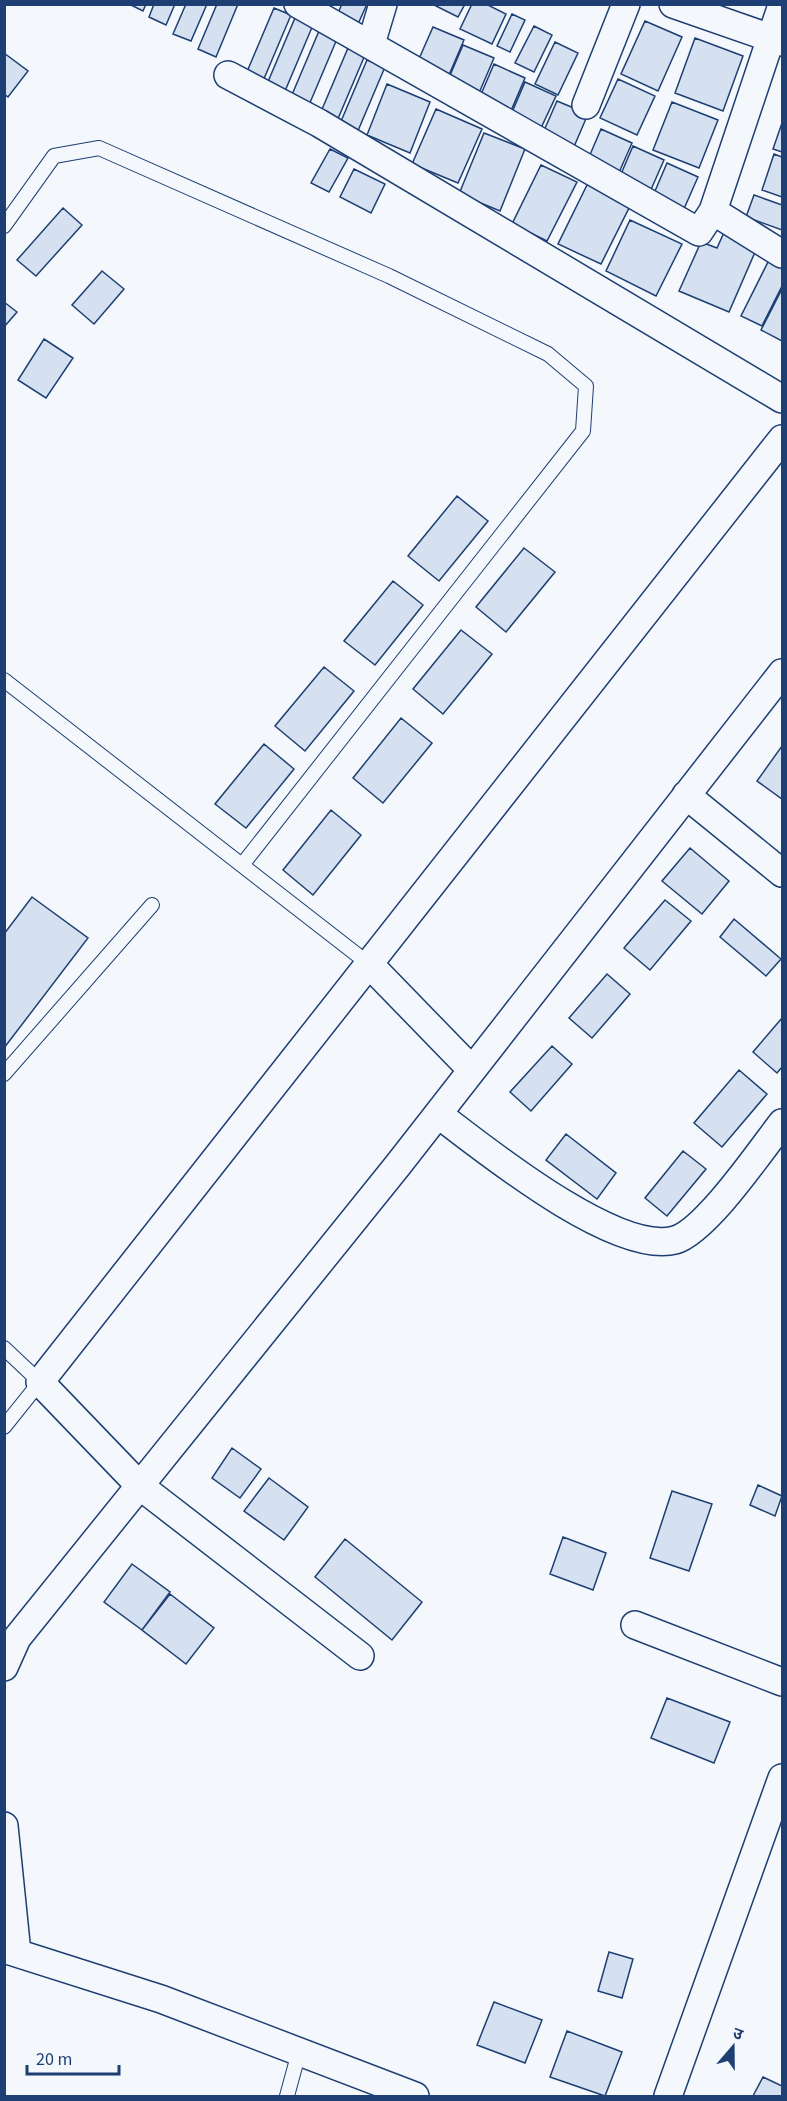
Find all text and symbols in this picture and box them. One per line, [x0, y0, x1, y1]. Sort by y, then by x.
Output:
north arrow [703, 2017, 763, 2077]
text: उ [730, 2022, 747, 2046]
scale bar [27, 2038, 118, 2076]
text: 20 m [36, 2047, 72, 2072]

